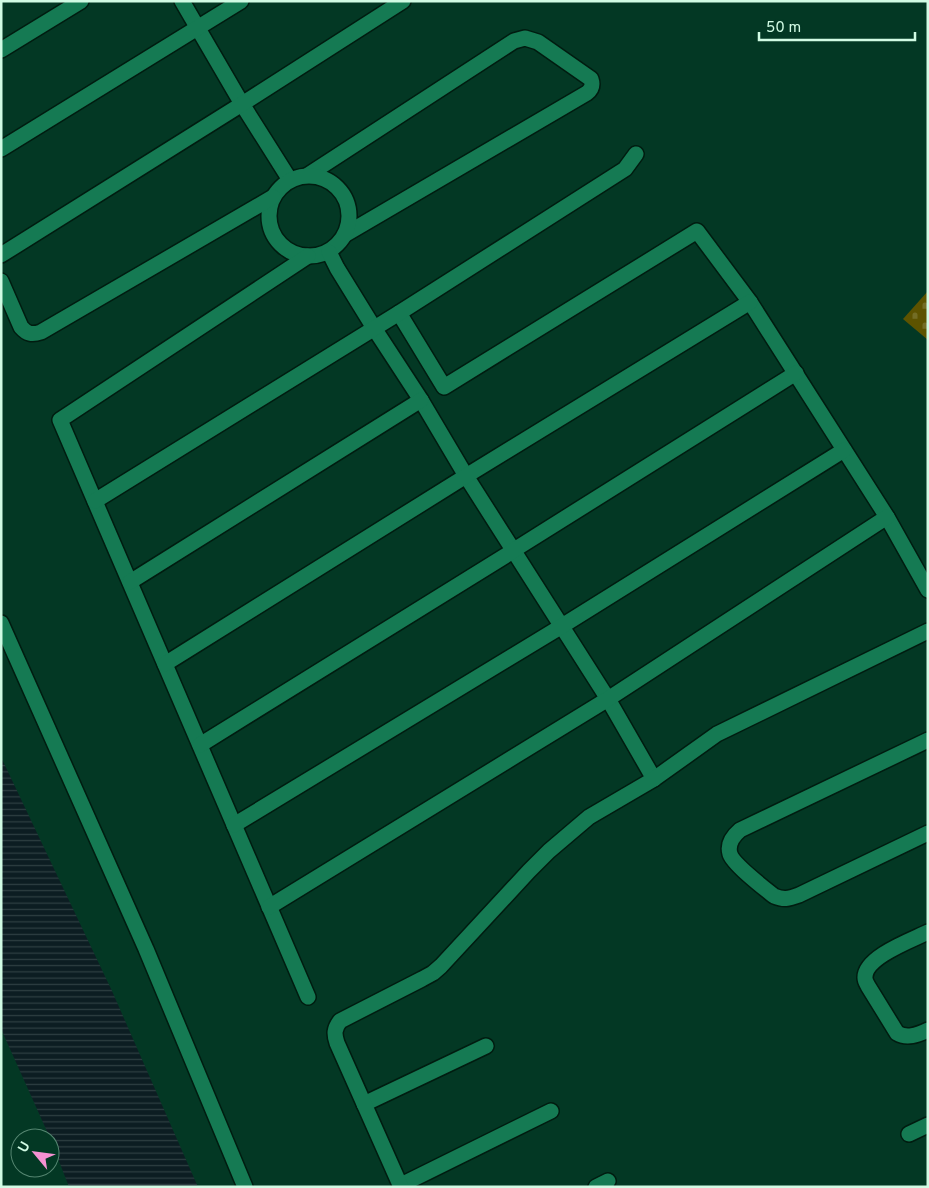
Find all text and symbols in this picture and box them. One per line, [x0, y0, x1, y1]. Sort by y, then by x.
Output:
scale bar [759, 10, 915, 42]
text: 50 m [766, 19, 801, 38]
north arrow [10, 1128, 60, 1178]
text: U [15, 1139, 35, 1156]

